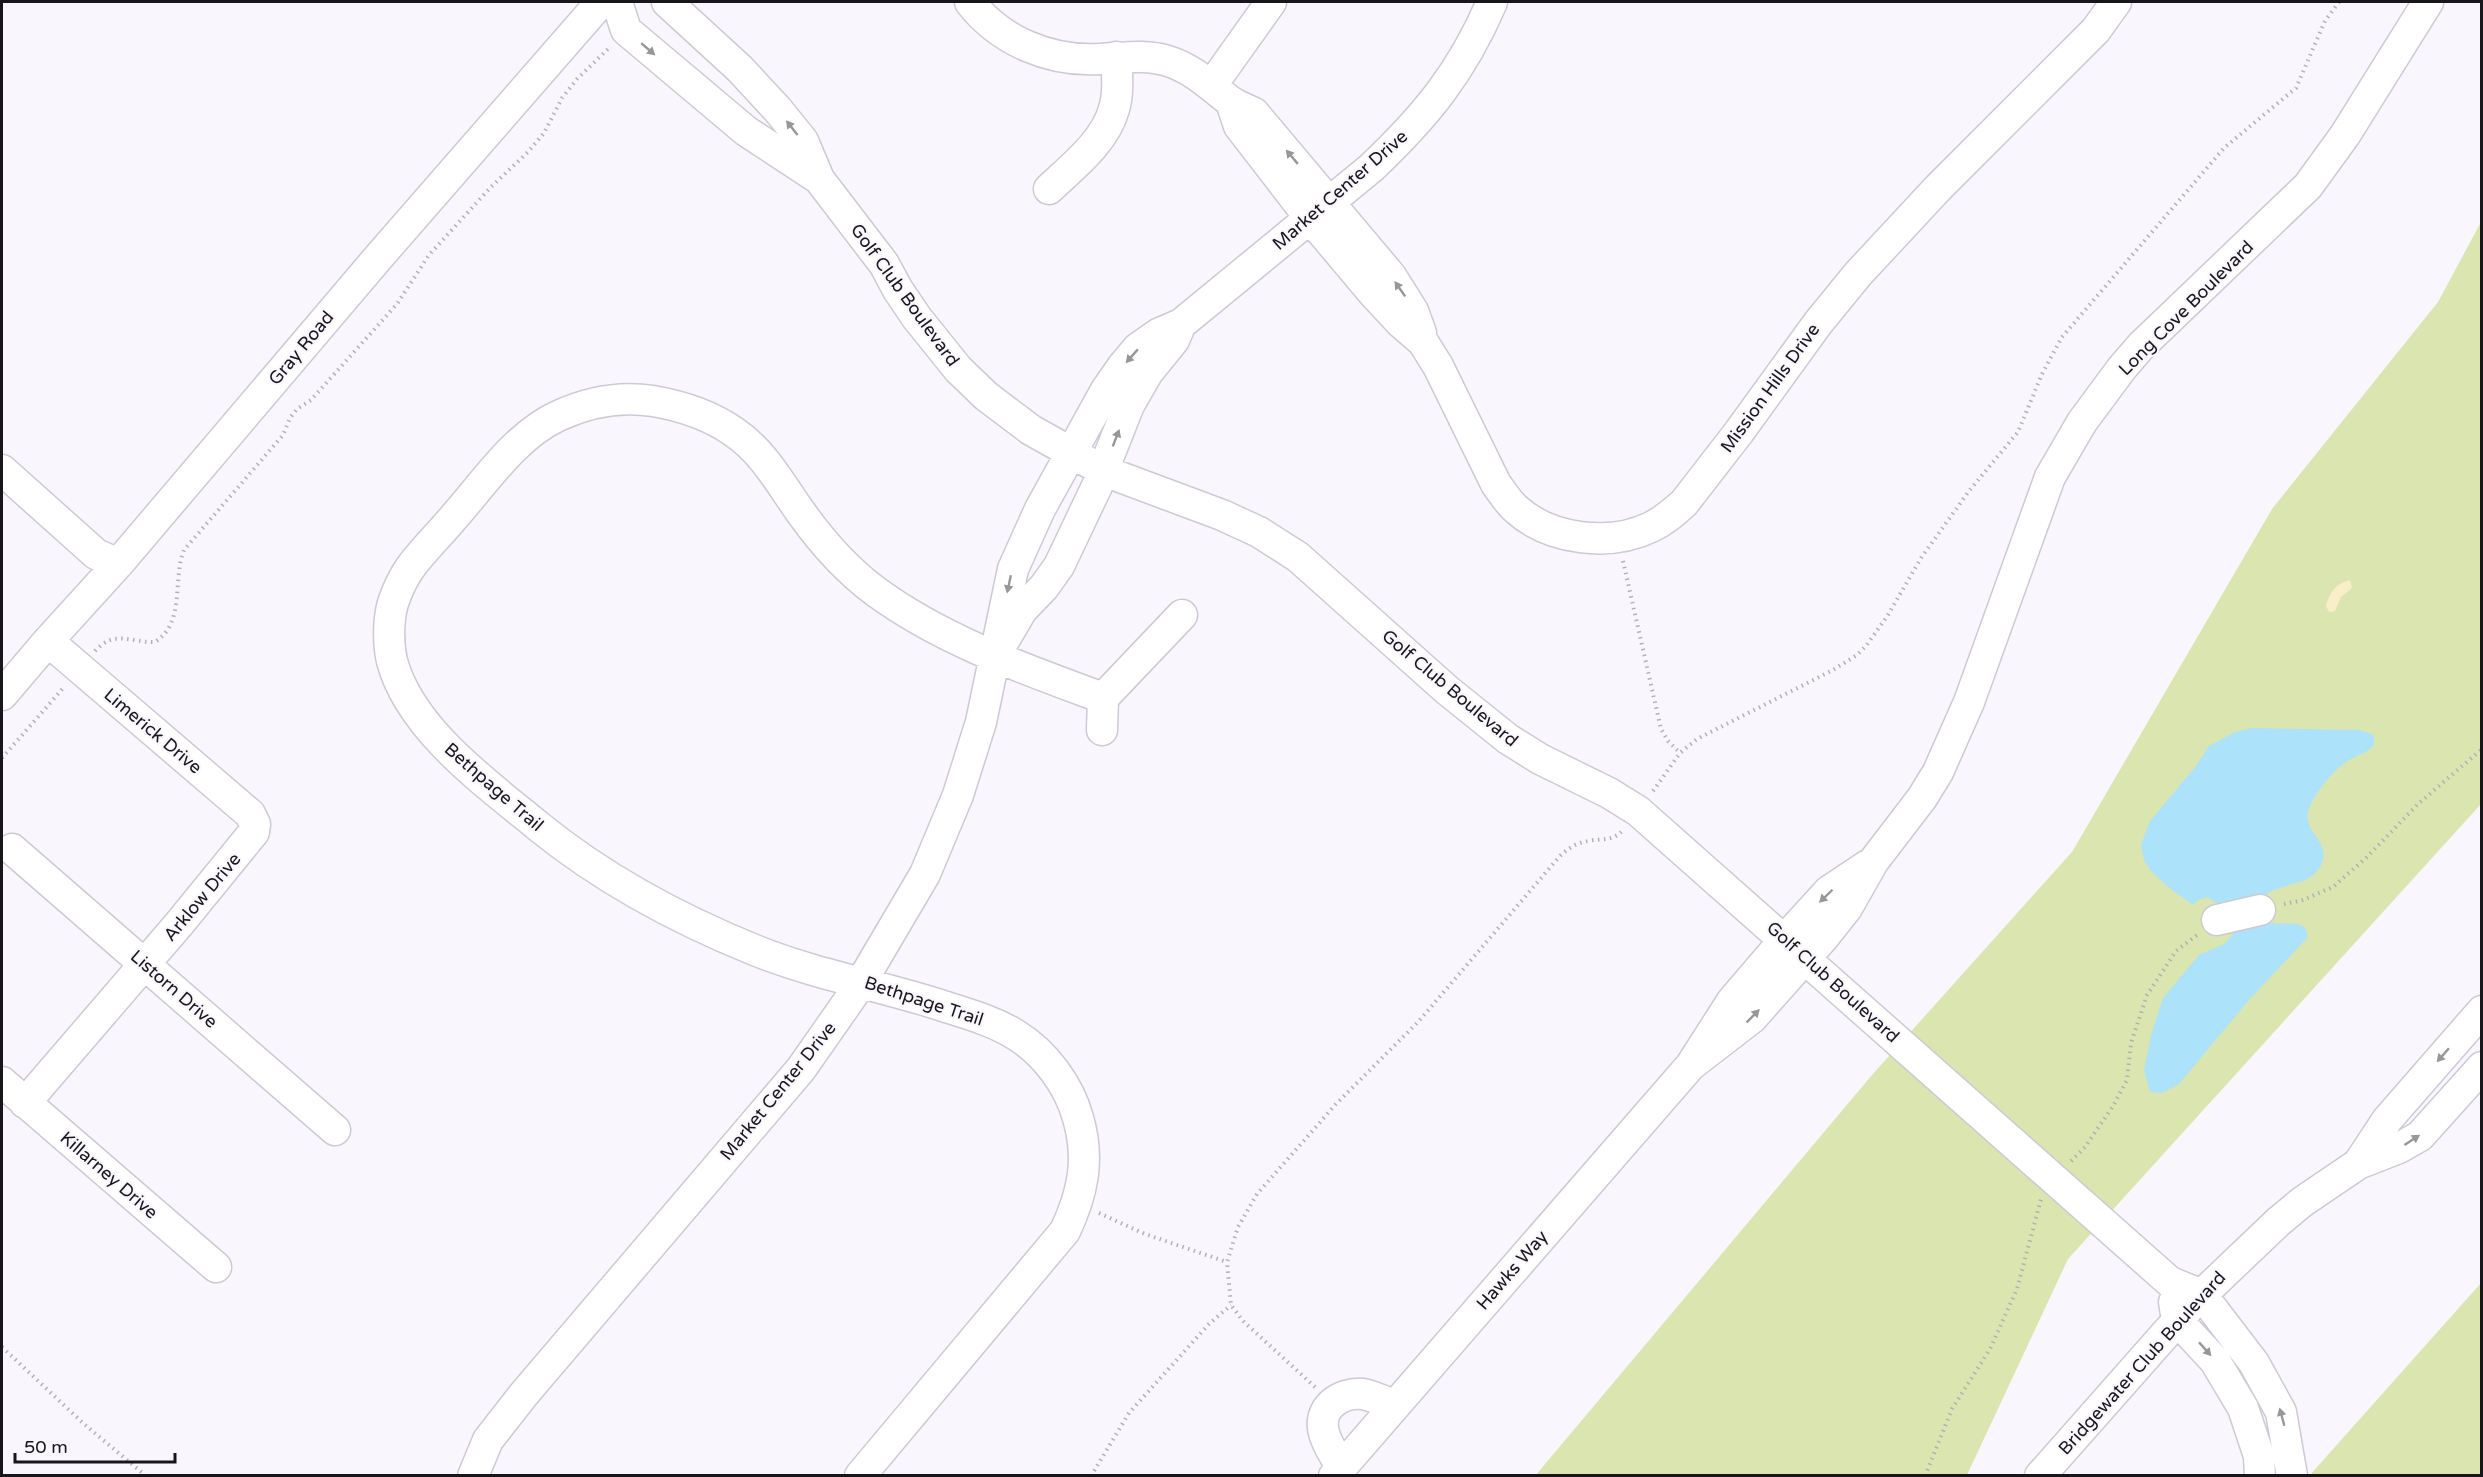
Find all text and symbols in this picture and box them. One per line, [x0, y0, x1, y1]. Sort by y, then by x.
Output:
one-way arrow [640, 42, 655, 56]
one-way arrow [787, 120, 799, 135]
street label: Market Center Drive [1268, 125, 1412, 255]
one-way arrow [1286, 150, 1299, 165]
street label: Golf Club Boulevard [846, 219, 964, 371]
street label: Long Cove Boulevard [2114, 236, 2258, 380]
one-way arrow [1394, 281, 1406, 297]
street label: Gray Road [264, 306, 338, 390]
street label: Mission Hills Drive [1716, 319, 1824, 457]
one-way arrow [1125, 348, 1139, 363]
one-way arrow [1111, 429, 1121, 447]
one-way arrow [1004, 575, 1014, 594]
street label: Golf Club Boulevard [1377, 625, 1523, 751]
street label: Limerick Drive [99, 684, 207, 778]
street label: Bethpage Trail [440, 738, 548, 836]
street label: Arklow Drive [159, 848, 245, 946]
one-way arrow [1819, 888, 1833, 902]
street label: Golf Club Boulevard [1762, 917, 1904, 1047]
street label: Listorn Drive [126, 945, 222, 1033]
street label: Bethpage Trail [862, 971, 986, 1031]
one-way arrow [1745, 1009, 1759, 1023]
street label: Market Center Drive [715, 1017, 841, 1165]
one-way arrow [2437, 1047, 2450, 1062]
street label: Killarney Drive [56, 1127, 162, 1223]
one-way arrow [2404, 1135, 2420, 1146]
street label: Hawks Way [1472, 1226, 1553, 1314]
street label: Bridgewater Club Boulevard [2054, 1267, 2230, 1459]
one-way arrow [2198, 1342, 2212, 1357]
one-way arrow [2276, 1408, 2286, 1426]
scale bar [15, 1426, 176, 1464]
text: 50 m [24, 1436, 68, 1458]

